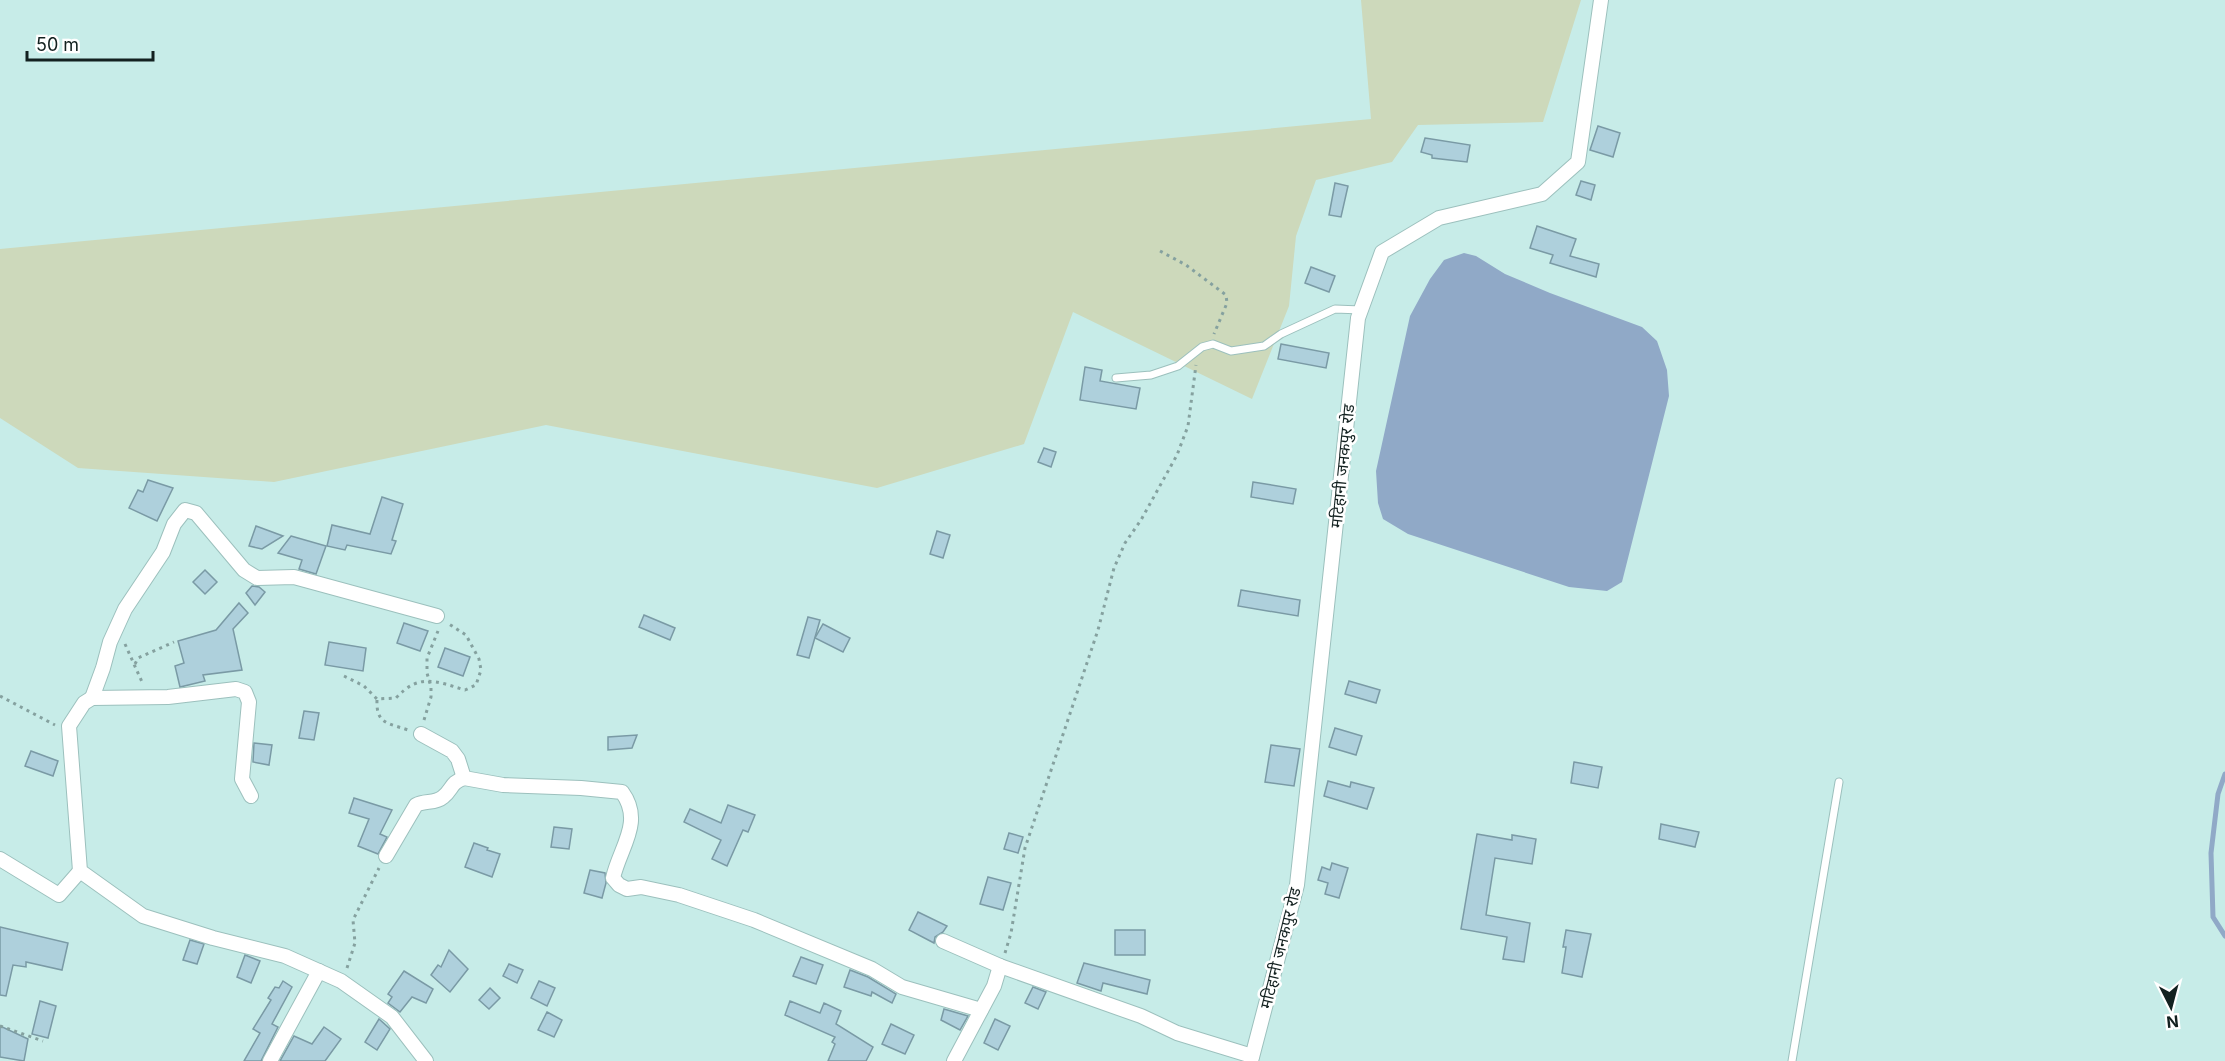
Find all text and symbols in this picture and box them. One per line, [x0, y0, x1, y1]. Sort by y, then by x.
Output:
scale bar [27, 24, 153, 62]
text: 50 m [36, 34, 79, 55]
street label: मटिहानी जनकपुर रोड [1326, 403, 1359, 529]
street label: मटिहानी जनकपुर रोड [1255, 885, 1306, 1011]
north arrow [2141, 977, 2201, 1037]
text: N [2165, 1011, 2180, 1033]

